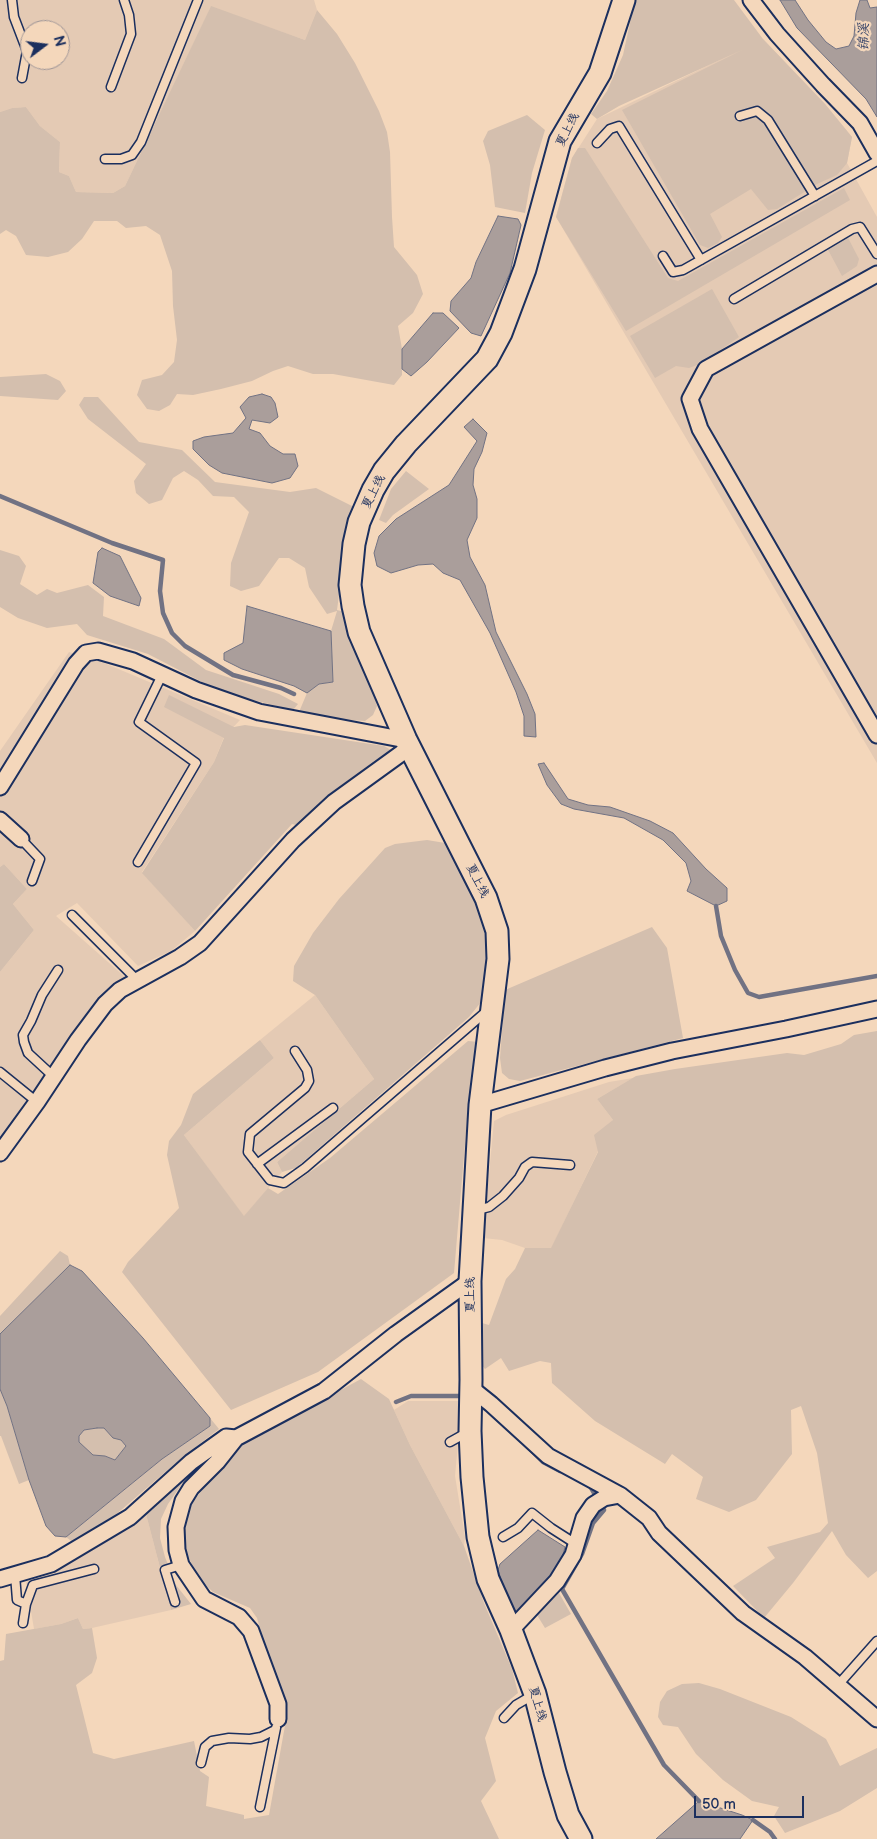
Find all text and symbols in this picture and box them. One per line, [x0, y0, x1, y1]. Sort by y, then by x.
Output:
north arrow [20, 20, 70, 70]
water label: 锦溪 [856, 23, 872, 51]
text: N [49, 34, 69, 49]
street label: 夏上线 [553, 111, 583, 149]
street label: 夏上线 [359, 473, 389, 511]
street label: 夏上线 [462, 862, 492, 900]
street label: 夏上线 [464, 1277, 478, 1313]
street label: 夏上线 [525, 1685, 549, 1723]
scale bar [697, 1786, 807, 1818]
text: 50 m [702, 1795, 736, 1814]

